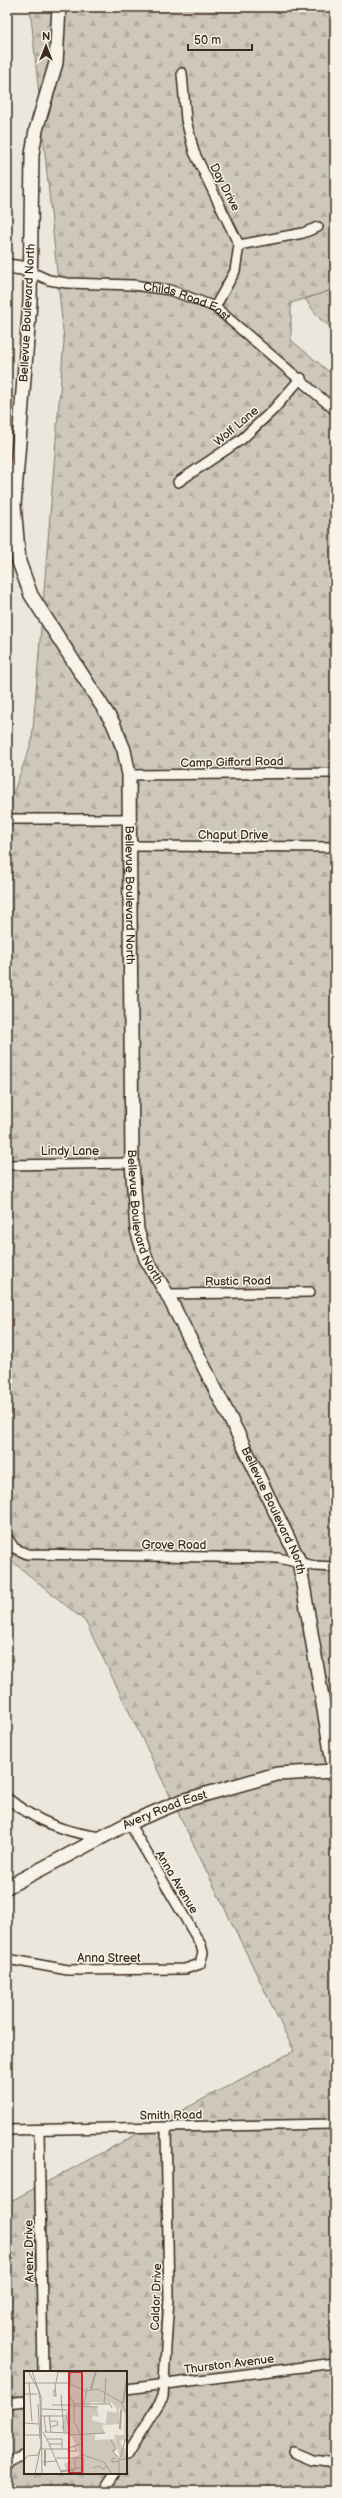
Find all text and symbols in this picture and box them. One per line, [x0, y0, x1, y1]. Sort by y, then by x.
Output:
north arrow [26, 26, 66, 66]
scale bar [188, 26, 252, 52]
text: N [42, 30, 50, 43]
text: 50 m [194, 33, 221, 48]
street label: Day Drive [206, 161, 243, 214]
street label: Bellevue Boulevard North [16, 243, 39, 383]
street label: Childs Road East [142, 279, 234, 325]
street label: Wolf Lane [211, 403, 262, 449]
street label: Camp Gifford Road [180, 754, 284, 771]
street label: Bellevue Boulevard North [121, 825, 137, 965]
street label: Chaput Drive [198, 828, 268, 843]
street label: Lindy Lane [41, 1144, 99, 1159]
street label: Bellevue Boulevard North [124, 1149, 167, 1287]
street label: Rustic Road [205, 1273, 271, 1290]
street label: Bellevue Boulevard North [237, 1445, 308, 1576]
street label: Grove Road [142, 1538, 207, 1553]
street label: Avery Road East [120, 1787, 209, 1833]
street label: Anna Avenue [152, 1848, 201, 1917]
street label: Anna Street [77, 1951, 141, 1966]
street label: Smith Road [140, 2107, 203, 2124]
street label: Arenz Drive [21, 2220, 38, 2282]
street label: Caldor Drive [148, 2263, 165, 2331]
street label: Thurston Avenue [183, 2352, 275, 2377]
inset map [24, 2371, 127, 2474]

